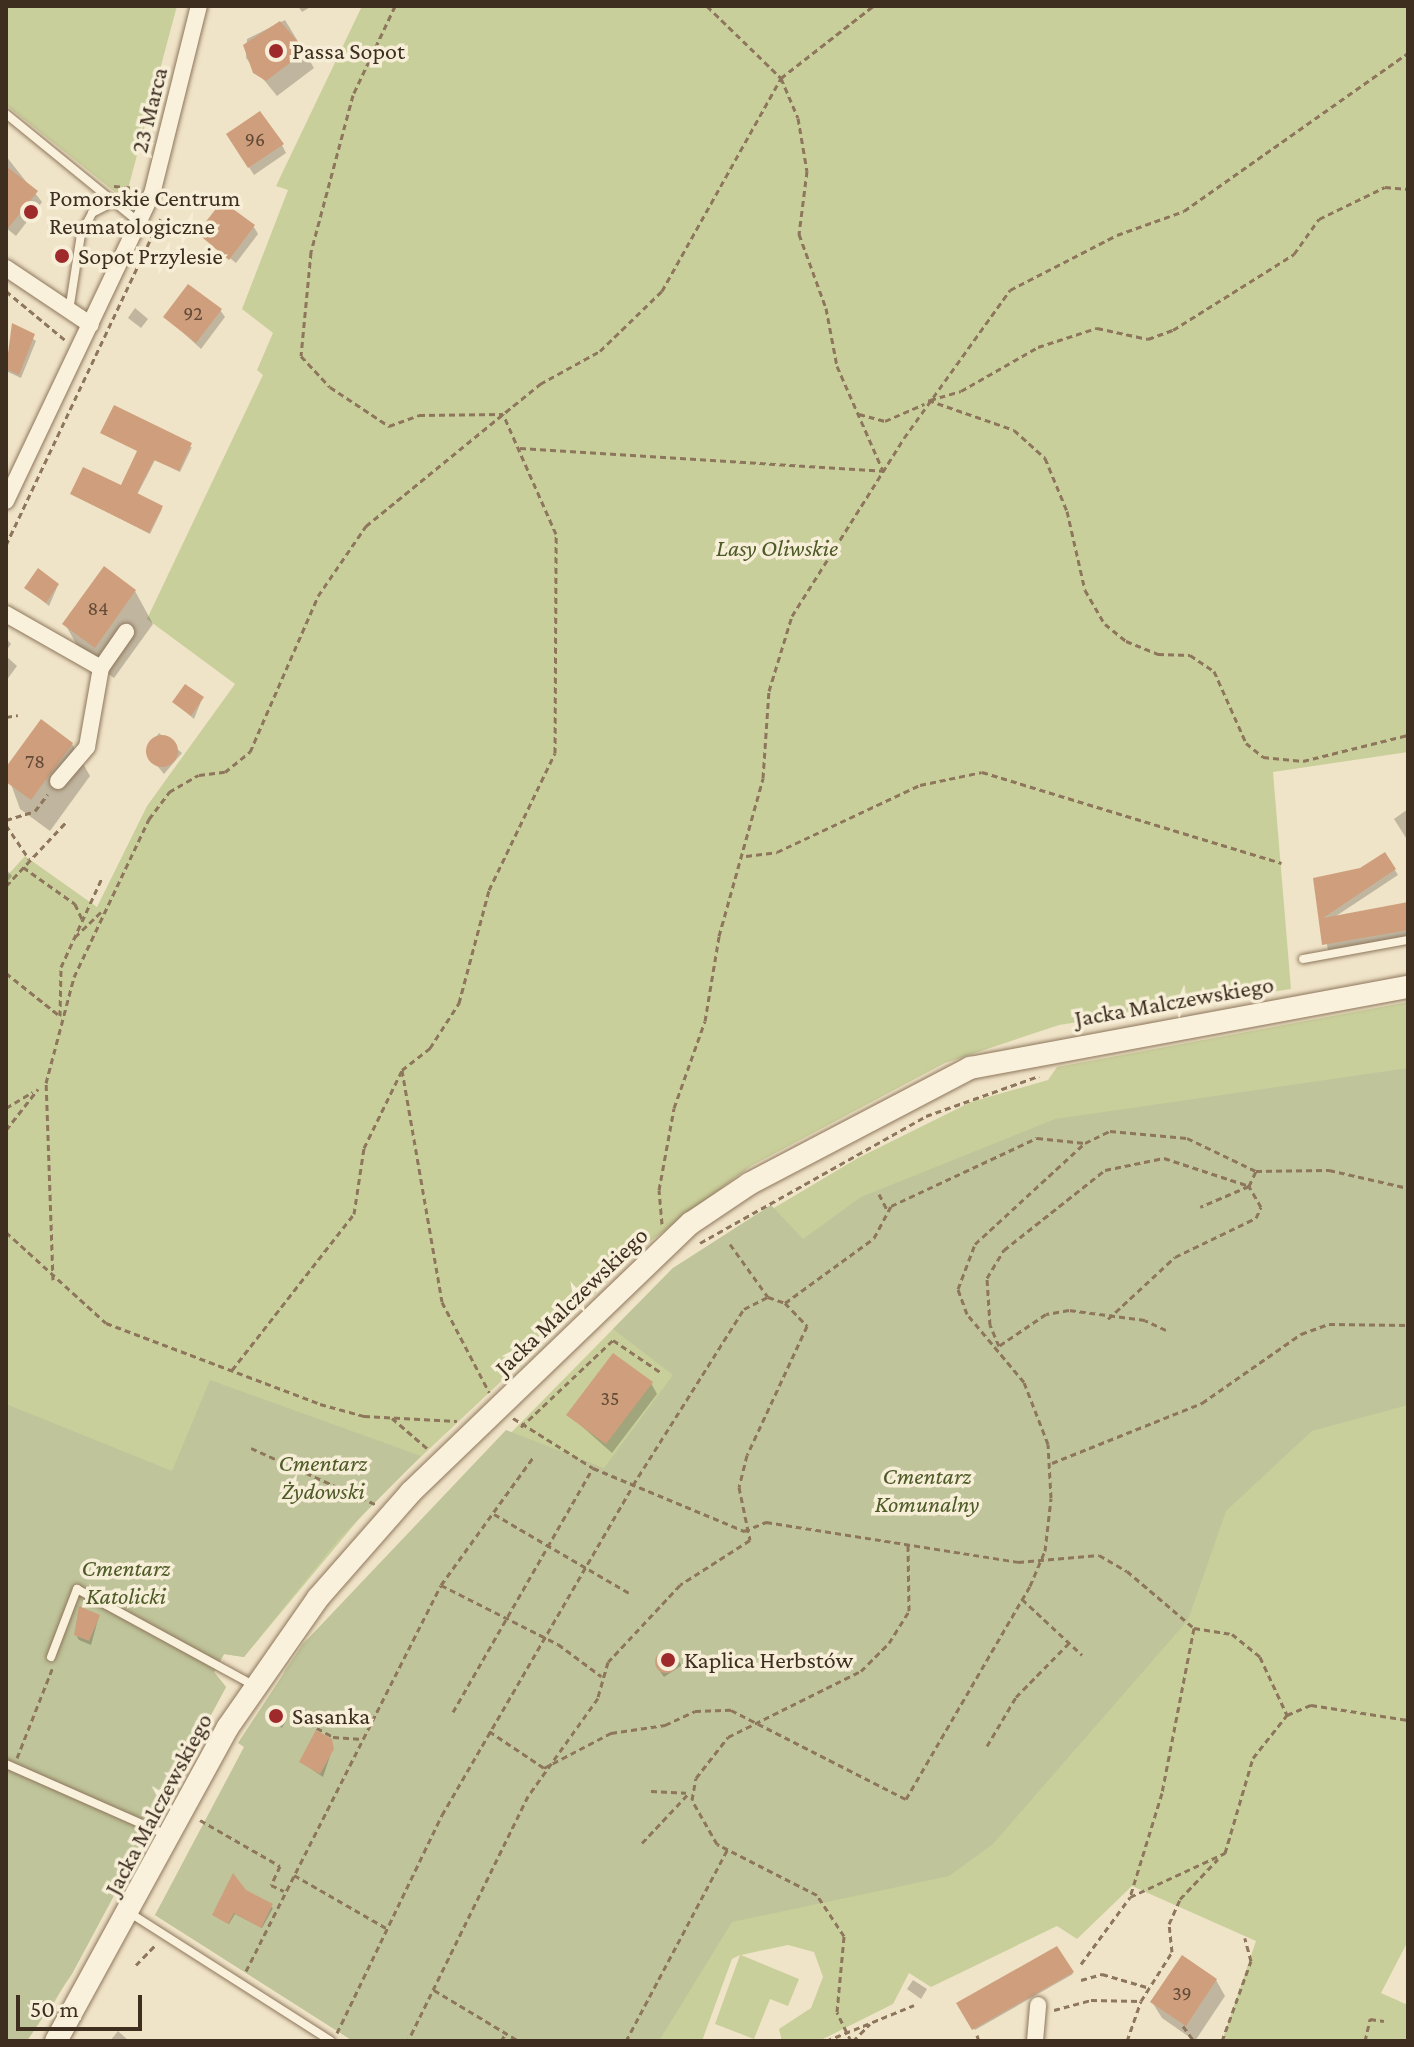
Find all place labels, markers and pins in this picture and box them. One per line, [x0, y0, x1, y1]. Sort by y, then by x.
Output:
place label: Passa Sopot [292, 37, 405, 65]
marker: Passa Sopot [267, 42, 285, 60]
place label: Pomorskie Centrum Reumatologiczne [49, 184, 240, 240]
marker: Pomorskie Centrum Reumatologiczne [20, 201, 42, 223]
place label: Sopot Przylesie [78, 242, 223, 270]
marker: Sopot Przylesie [53, 247, 71, 265]
place label: Kaplica Herbstów [684, 1646, 853, 1674]
marker: Kaplica Herbstów [659, 1651, 677, 1669]
place label: Sasanka [292, 1702, 370, 1730]
marker: Sasanka [267, 1707, 285, 1725]

